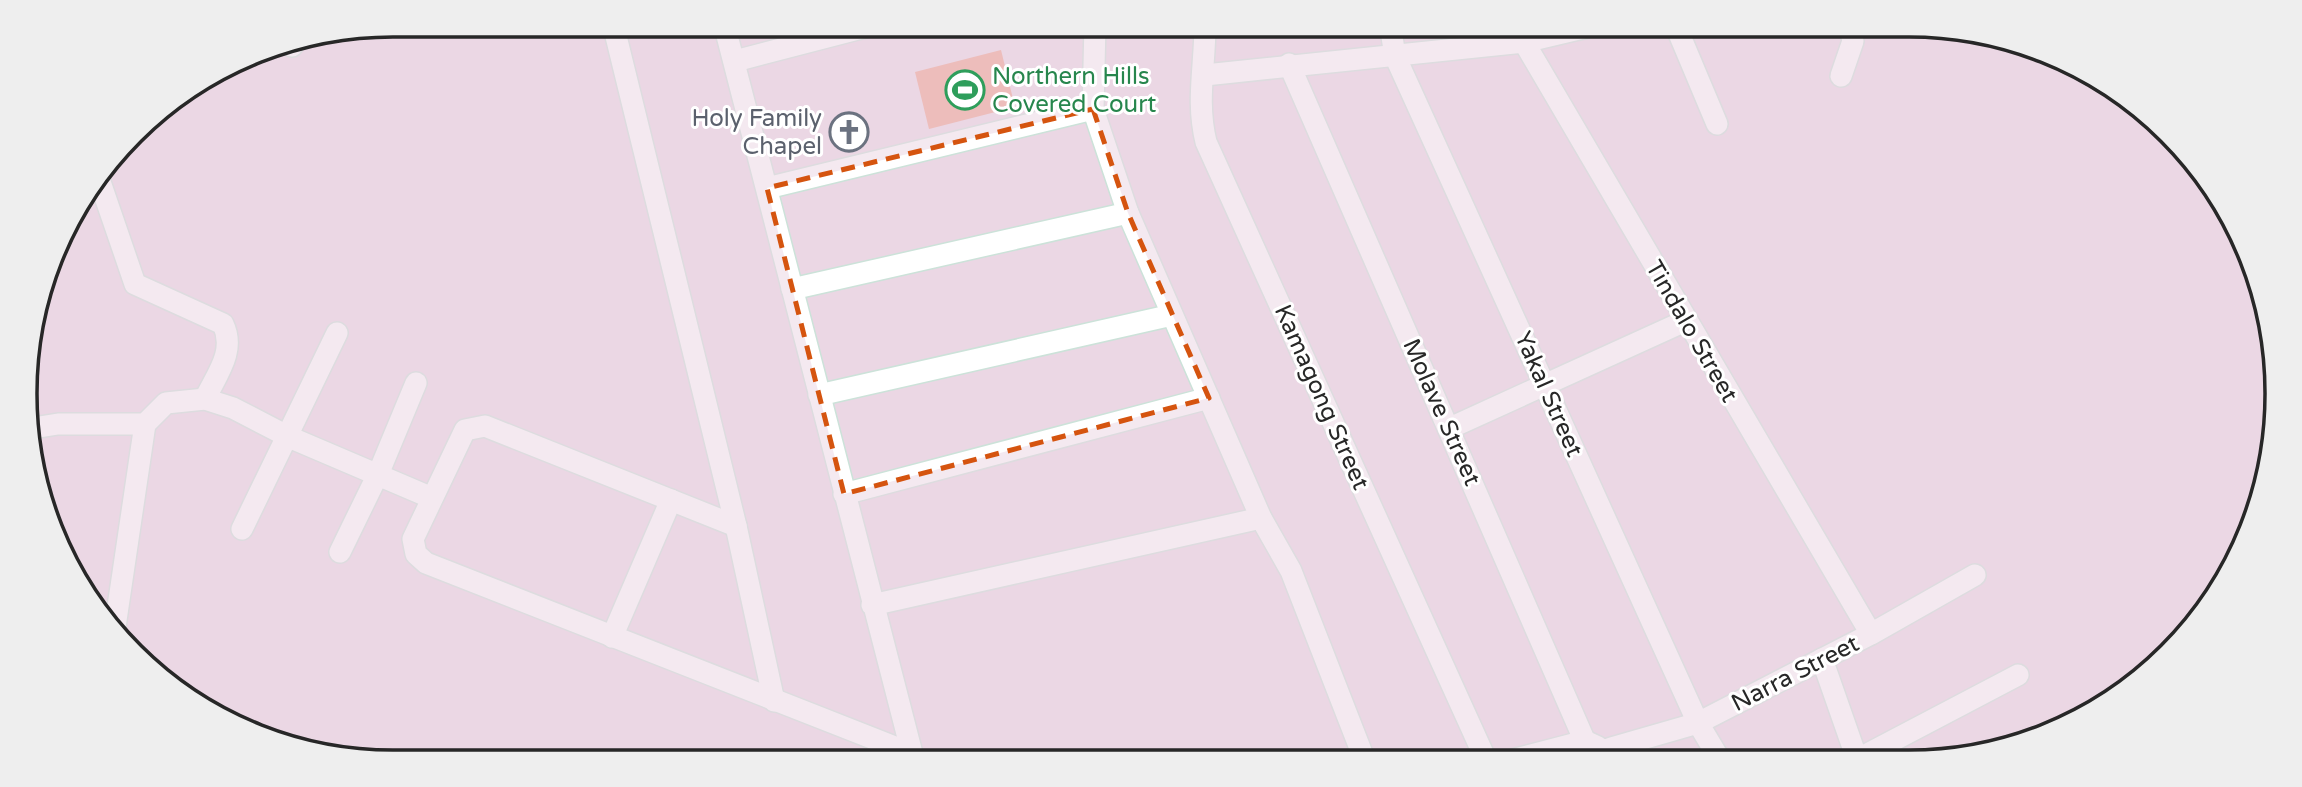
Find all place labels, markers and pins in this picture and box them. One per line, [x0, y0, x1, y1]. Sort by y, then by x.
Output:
place label: Northern Hills Covered Court [992, 62, 1157, 119]
sports icon: Northern Hills Covered Court [944, 69, 986, 111]
place label: Holy Family Chapel [691, 104, 822, 161]
church icon: Holy Family Chapel [828, 111, 870, 153]

